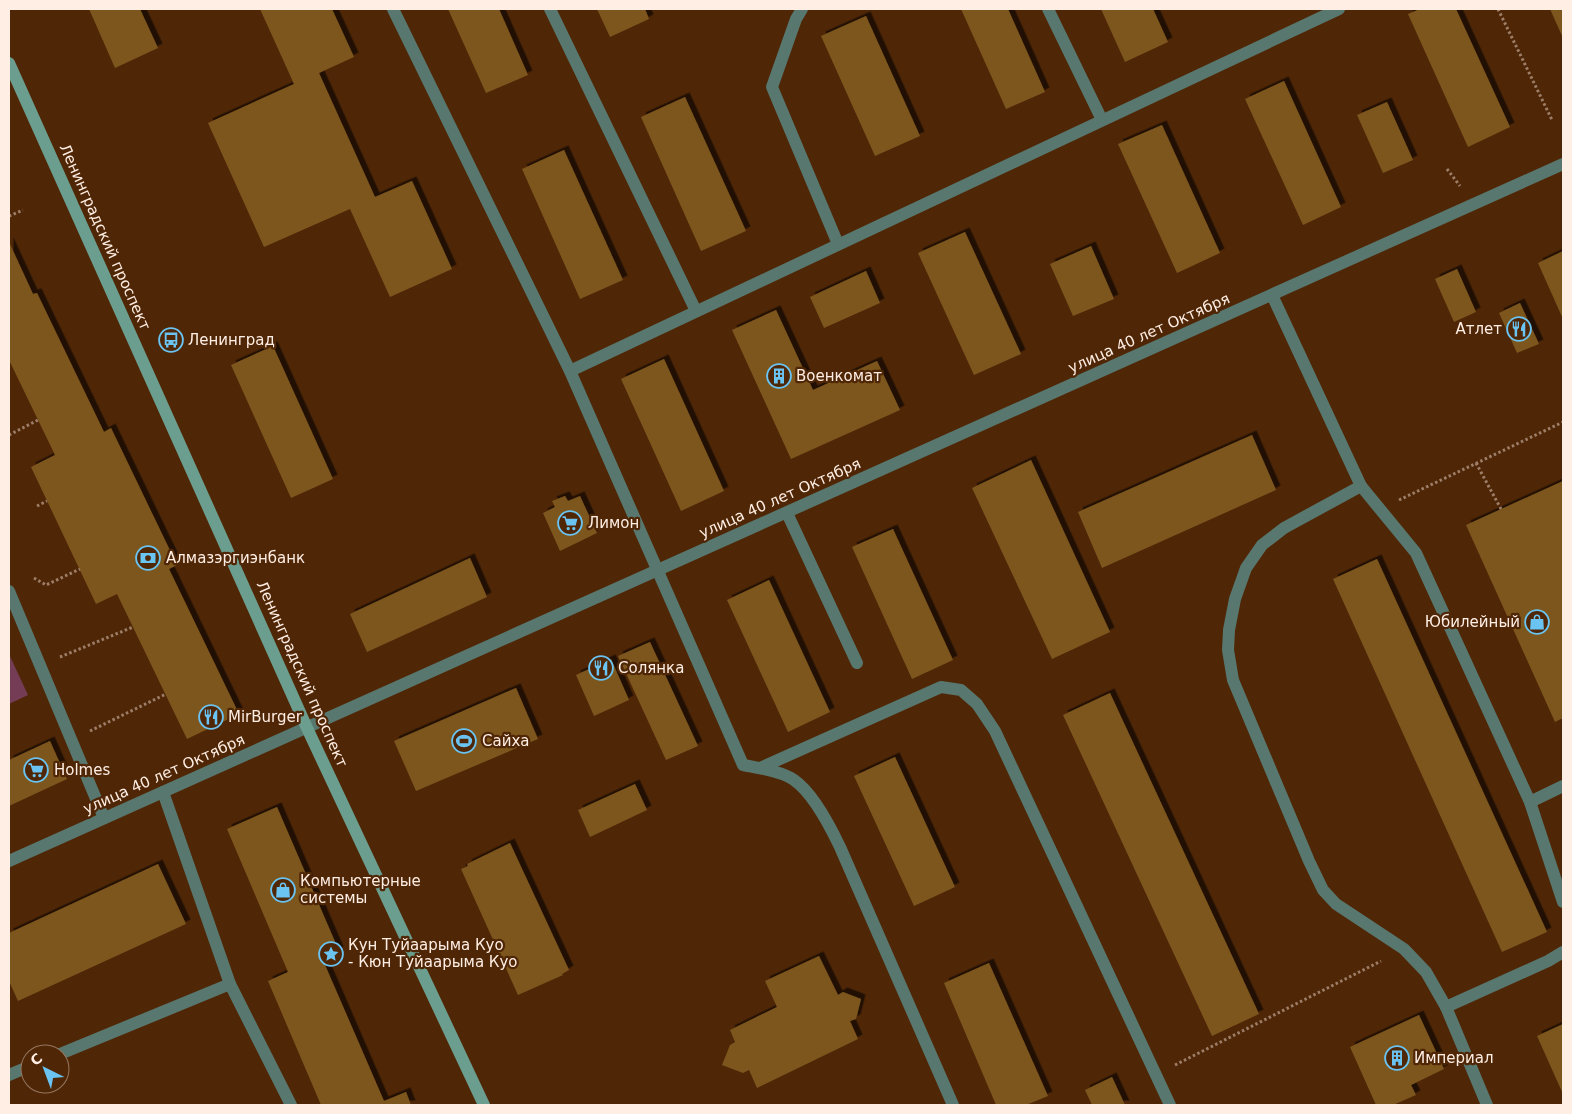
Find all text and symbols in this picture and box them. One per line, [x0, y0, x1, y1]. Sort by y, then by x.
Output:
street label: Ленинградский проспект [56, 141, 154, 333]
street label: улица 40 лет Октября [1065, 289, 1233, 377]
restaurant icon: Атлет [1506, 316, 1532, 342]
place label: Атлет [1455, 320, 1502, 338]
bus stop icon: Ленинград [158, 327, 184, 353]
place label: Ленинград [188, 331, 275, 349]
building icon: Военкомат [766, 363, 792, 389]
place label: Военкомат [796, 367, 882, 385]
street label: улица 40 лет Октября [696, 454, 864, 542]
supermarket icon: Лимон [557, 510, 583, 536]
place label: Лимон [588, 514, 639, 532]
bank icon: Алмазэргиэнбанк [135, 545, 161, 571]
place label: Алмазэргиэнбанк [166, 549, 305, 567]
street label: Ленинградский проспект [253, 578, 351, 770]
shop icon: Юбилейный [1524, 609, 1550, 635]
place label: Юбилейный [1425, 613, 1520, 631]
restaurant icon: Солянка [588, 655, 614, 681]
place label: Солянка [618, 659, 684, 677]
restaurant icon: MirBurger [198, 704, 224, 730]
place label: MirBurger [228, 708, 303, 726]
sports icon: Сайха [451, 728, 477, 754]
street label: улица 40 лет Октября [80, 730, 248, 818]
place label: Сайха [482, 732, 529, 750]
supermarket icon: Holmes [23, 757, 49, 783]
place label: Holmes [54, 761, 110, 779]
place label: Компьютерные системы [300, 872, 421, 907]
shop icon: Компьютерные системы [270, 877, 296, 903]
place label: Кун Туйаарыма Куо - Кюн Туйаарыма Куо [348, 936, 518, 971]
place icon: Кун Туйаарыма Куо - Кюн Туйаарыма Куо [318, 941, 344, 967]
north arrow [20, 1044, 70, 1094]
building icon: Империал [1384, 1045, 1410, 1071]
place label: Империал [1414, 1049, 1494, 1067]
text: С [27, 1050, 45, 1069]

